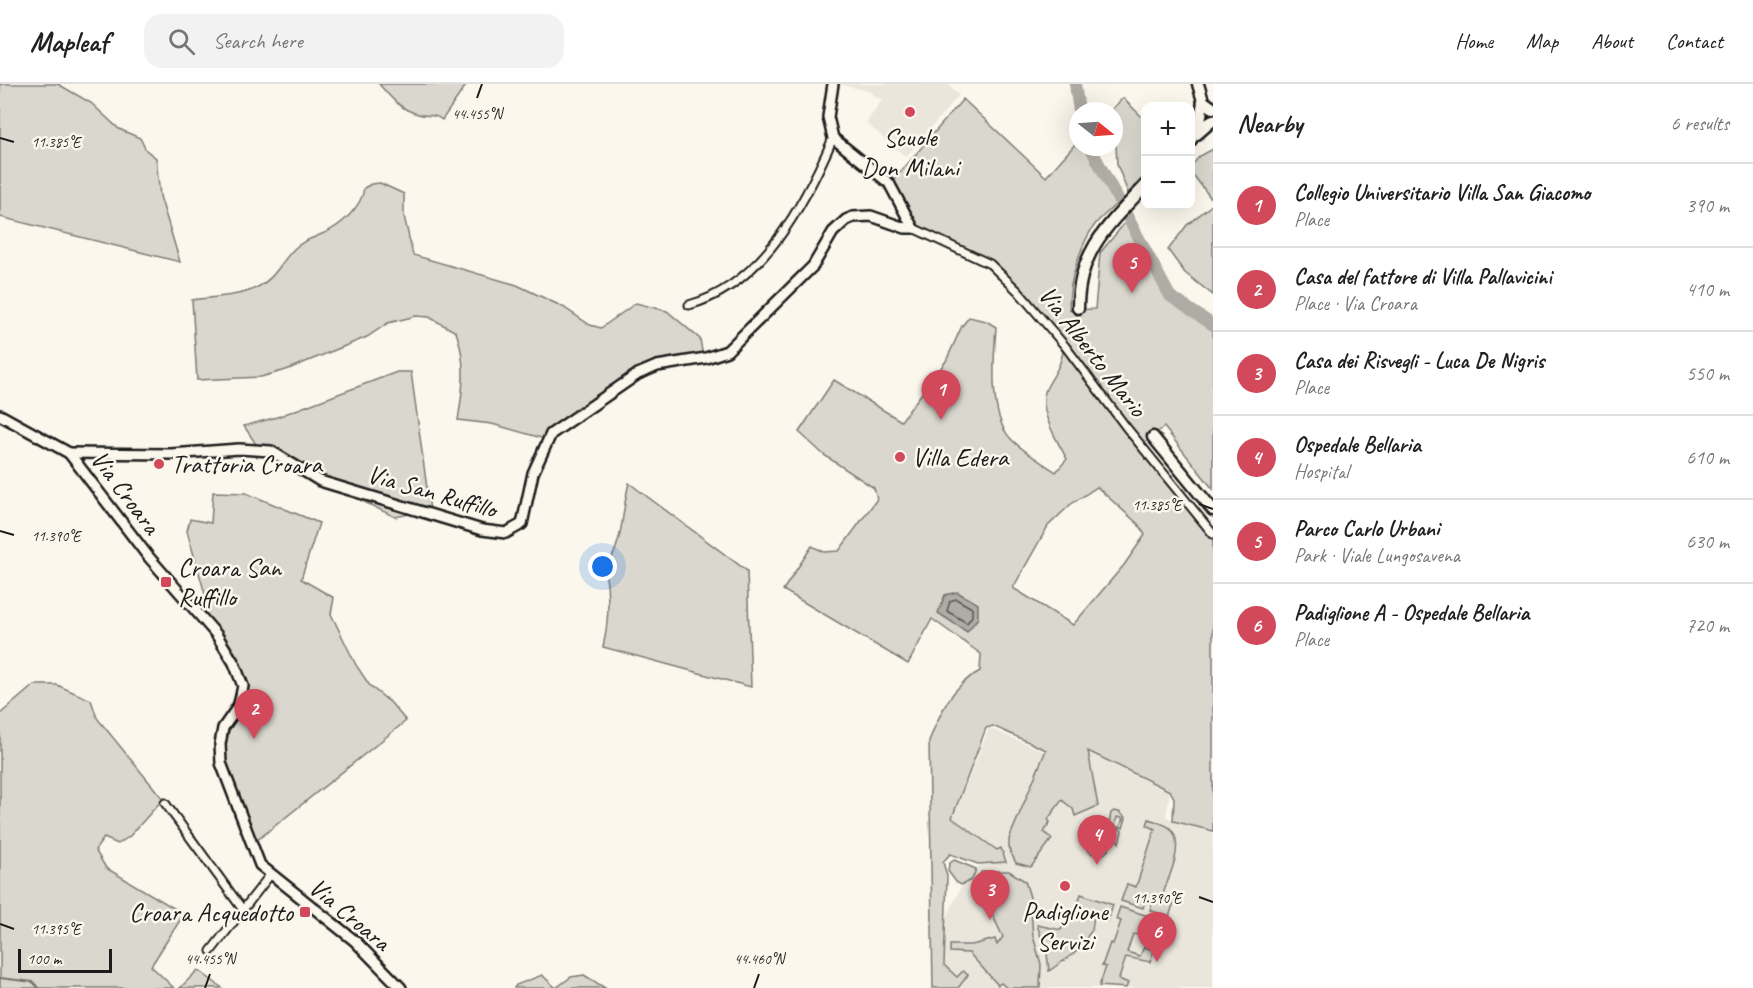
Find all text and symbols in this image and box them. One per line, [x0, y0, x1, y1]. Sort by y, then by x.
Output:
search box [144, 14, 564, 68]
text: Mapleaf [30, 24, 108, 59]
icon: search [165, 25, 198, 58]
text: Search here [213, 27, 303, 55]
text: Home [1455, 28, 1493, 54]
text: Map [1526, 28, 1558, 54]
text: About [1591, 28, 1633, 54]
text: Contact [1666, 28, 1723, 54]
north arrow [1069, 102, 1123, 156]
map controls [1141, 102, 1195, 210]
button: + [1141, 102, 1195, 156]
text: 44.455°N [452, 105, 505, 124]
marker: Scuole Don Milani [903, 105, 917, 119]
text: Nearby [1237, 107, 1302, 140]
text: 6 results [1670, 111, 1729, 136]
place label: Scuole Don Milani [861, 121, 962, 184]
text: 11.385°E [32, 133, 83, 152]
button: − [1141, 156, 1195, 210]
text: Collegio Universitario Villa San Giacomo [1294, 179, 1590, 207]
text: 1 [1252, 193, 1261, 218]
text: 390 m [1686, 193, 1729, 218]
text: Place [1294, 207, 1329, 232]
pin: 5 [1112, 244, 1152, 293]
text: Casa del fattore di Villa Pallavicini [1294, 263, 1551, 291]
text: 2 [1252, 277, 1261, 302]
text: 410 m [1686, 277, 1729, 302]
street label: Via Alberto Mario [1031, 279, 1155, 425]
text: Place · Via Croara [1294, 291, 1417, 316]
text: Casa dei Risvegli - Luca De Nigris [1294, 347, 1544, 375]
text: 3 [1252, 361, 1261, 386]
text: 550 m [1686, 361, 1729, 386]
pin: 1 [922, 370, 960, 420]
text: Place [1294, 375, 1329, 400]
text: Ospedale Bellaria [1294, 431, 1421, 459]
place label: Villa Edera [912, 441, 1010, 474]
street label: Via Croara [83, 444, 169, 542]
text: 4 [1252, 445, 1261, 470]
text: 610 m [1686, 445, 1729, 470]
place label: Trattoria Croara [171, 448, 324, 481]
marker: Villa Edera [893, 450, 907, 464]
marker: Trattoria Croara [152, 457, 166, 471]
street label: Via San Ruffillo [364, 457, 503, 526]
text: Hospital [1294, 459, 1349, 484]
text: 11.385°E [1133, 496, 1184, 515]
text: Parco Carlo Urbani [1294, 515, 1439, 543]
text: 11.390°E [32, 527, 83, 546]
text: 5 [1252, 529, 1261, 554]
text: 630 m [1686, 529, 1729, 554]
text: Park · Viale Lungosavena [1294, 543, 1460, 568]
place label: Croara San Ruffillo [178, 551, 282, 614]
your location [588, 552, 617, 581]
marker: Croara San Ruffillo [159, 575, 173, 589]
text: Padiglione A - Ospedale Bellaria [1294, 599, 1529, 627]
text: 6 [1252, 613, 1261, 638]
text: 720 m [1686, 613, 1729, 638]
text: Place [1294, 627, 1329, 652]
pin: 2 [234, 690, 274, 739]
pin: 4 [1078, 816, 1116, 865]
pin: 3 [970, 870, 1010, 920]
street label: Via Croara [302, 871, 398, 959]
marker: Padiglione Servizi [1058, 879, 1072, 893]
text: 11.390°E [1133, 889, 1184, 908]
place label: Padiglione Servizi [1022, 895, 1109, 958]
place label: Croara Acquedotto [129, 896, 295, 929]
marker: Croara Acquedotto [298, 905, 312, 919]
pin: 6 [1138, 912, 1176, 962]
text: 11.395°E [32, 920, 83, 939]
scale bar [18, 946, 112, 974]
text: 100 m [27, 949, 61, 969]
text: 44.455°N [185, 950, 238, 969]
text: 44.460°N [734, 950, 787, 969]

